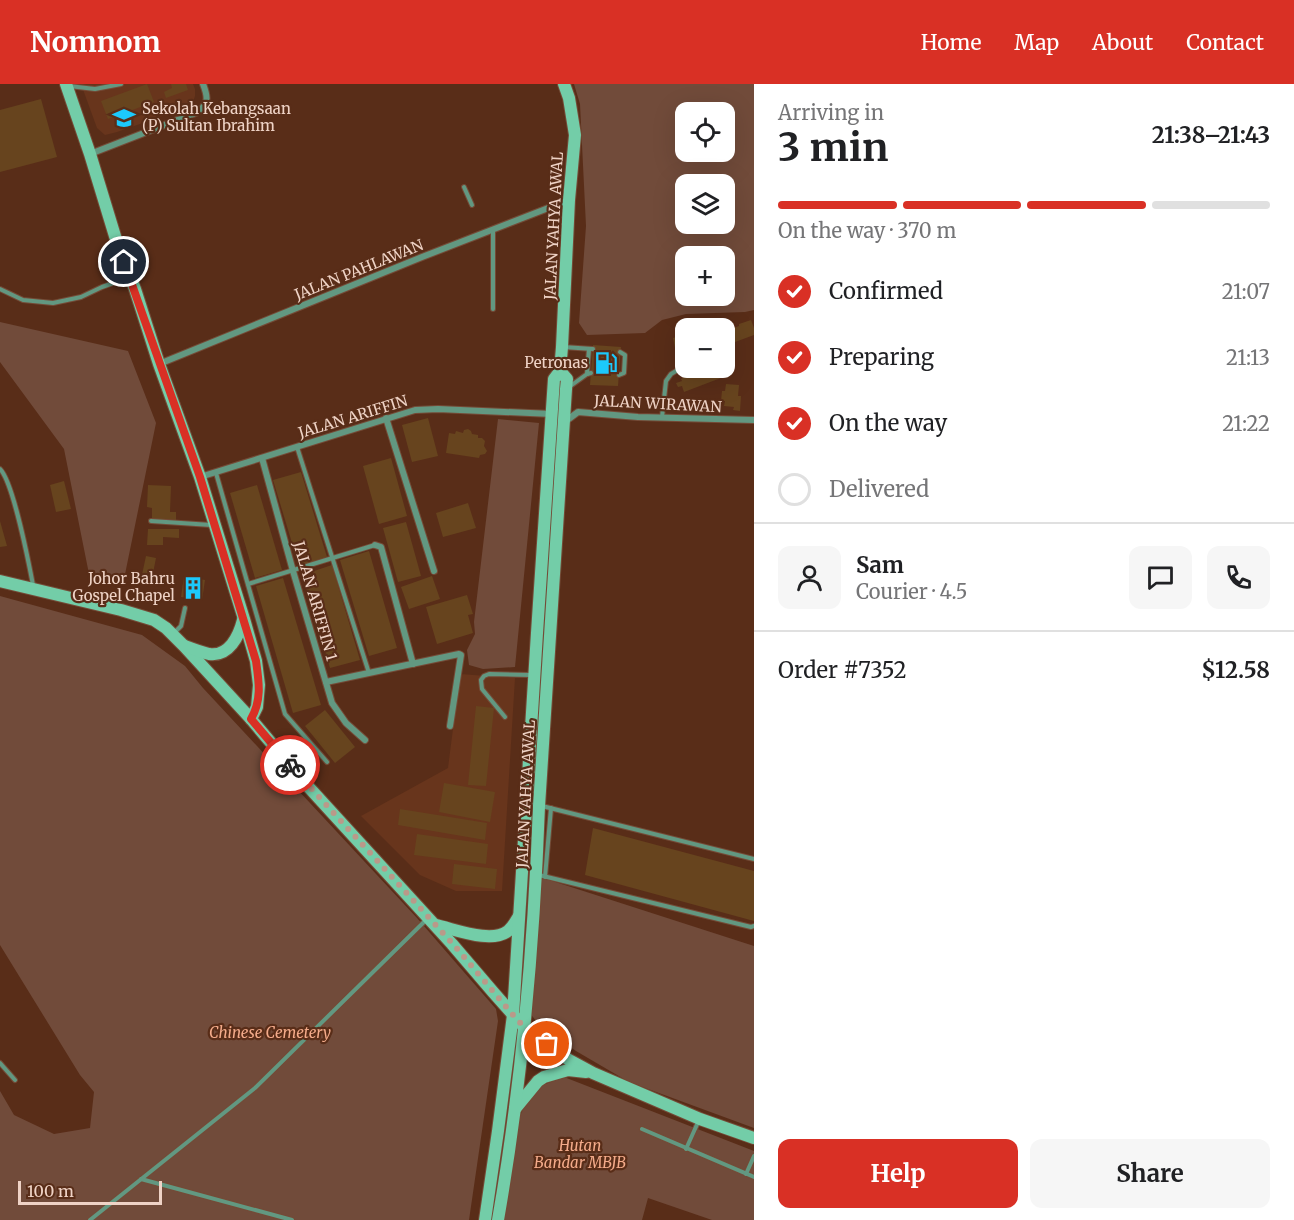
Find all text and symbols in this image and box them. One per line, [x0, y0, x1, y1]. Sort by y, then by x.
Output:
text: Nomnom [30, 24, 161, 60]
text: Home [921, 29, 981, 56]
text: Map [1014, 29, 1059, 56]
text: About [1092, 29, 1153, 56]
text: Contact [1186, 29, 1264, 56]
place label: Sekolah Kebangsaan (P) Sultan Ibrahim [142, 99, 291, 135]
text: Arriving in [778, 100, 884, 125]
map controls [675, 102, 735, 378]
button: locate [675, 102, 735, 162]
school or university icon: Sekolah Kebangsaan (P) Sultan Ibrahim [111, 105, 137, 131]
text: 21:38–21:43 [1152, 121, 1270, 149]
text: 3 min [778, 123, 888, 172]
street label: JALAN YAHYA AWAL [540, 151, 567, 302]
button: layers [675, 174, 735, 234]
text: On the way · 370 m [778, 218, 956, 243]
street label: JALAN PAHLAWAN [291, 235, 426, 304]
pin [98, 236, 149, 287]
icon: home [107, 245, 140, 278]
button: + [675, 246, 735, 306]
icon: check [778, 275, 811, 308]
text: Confirmed [829, 277, 943, 305]
text: 21:07 [1222, 279, 1270, 304]
button: − [675, 318, 735, 378]
icon: check [778, 341, 811, 374]
text: Preparing [829, 343, 934, 371]
text: 21:13 [1226, 345, 1270, 370]
fuel station icon: Petronas [593, 350, 619, 376]
place label: Petronas [524, 353, 588, 372]
street label: JALAN ARIFFIN [295, 391, 410, 442]
street label: JALAN WIRAWAN [593, 391, 723, 416]
icon: check [778, 407, 811, 440]
text: On the way [829, 409, 947, 437]
text: 21:22 [1222, 411, 1270, 436]
text: Delivered [829, 475, 929, 503]
street label: JALAN ARIFFIN 1 [289, 538, 342, 663]
button: person [778, 546, 841, 609]
button: chat [1129, 546, 1192, 609]
button: phone [1207, 546, 1270, 609]
text: Sam [856, 551, 904, 579]
place label: Johor Bahru Gospel Chapel [72, 569, 175, 605]
building icon: Johor Bahru Gospel Chapel [180, 575, 206, 601]
text: Courier · 4.5 [856, 579, 968, 604]
text: Order #7352 [778, 656, 907, 684]
text: $12.58 [1201, 656, 1270, 684]
street label: JALAN YAHYA AWAL [512, 719, 539, 870]
courier [260, 735, 320, 795]
icon: bike [274, 749, 307, 782]
pin [521, 1018, 572, 1069]
park label: Chinese Cemetery [209, 1023, 331, 1042]
icon: bag [530, 1027, 563, 1060]
park label: Hutan Bandar MBJB [534, 1136, 626, 1172]
button: Help [778, 1139, 1018, 1208]
button: Share [1030, 1139, 1270, 1208]
scale bar [18, 1178, 162, 1206]
text: 100 m [27, 1181, 74, 1201]

